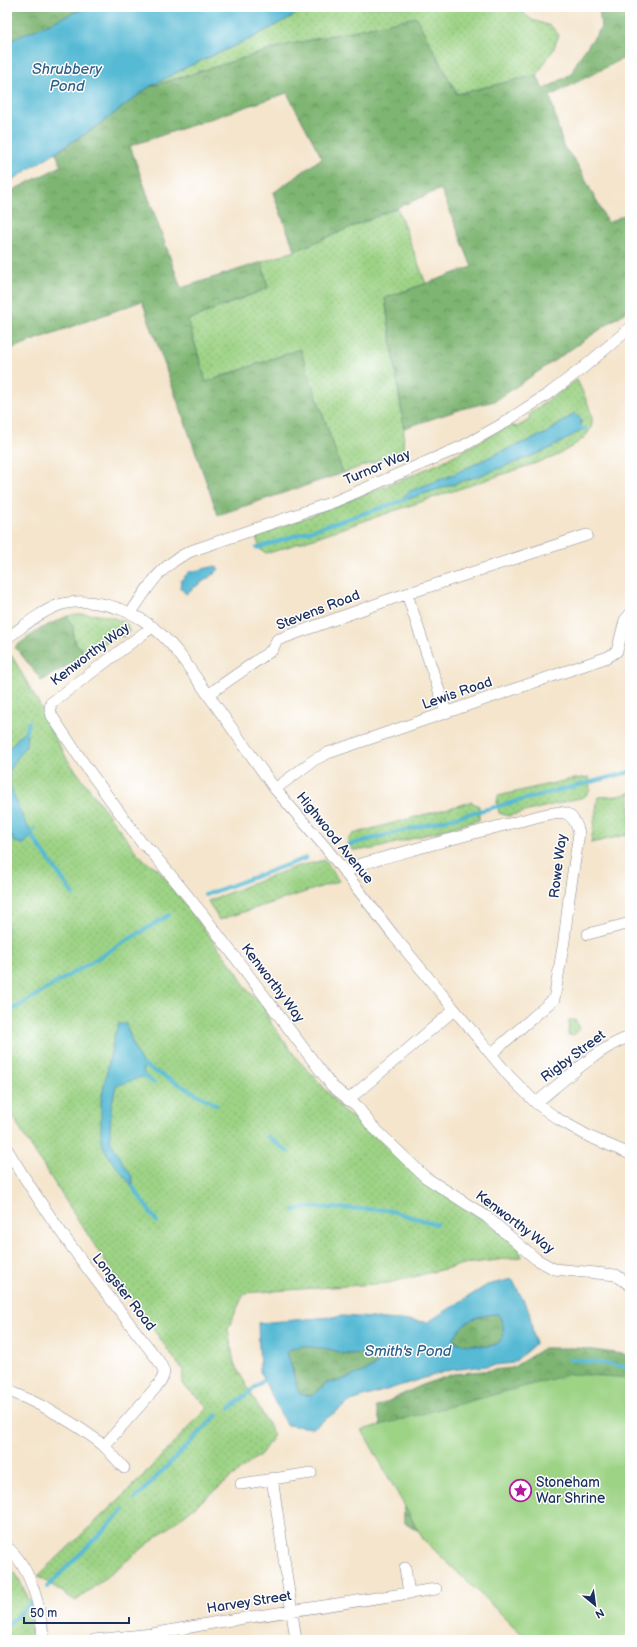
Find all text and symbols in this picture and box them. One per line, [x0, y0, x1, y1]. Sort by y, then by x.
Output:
water label: Shrubbery Pond [32, 60, 103, 96]
street label: Turnor Way [341, 445, 413, 489]
street label: Stevens Road [274, 586, 362, 634]
street label: Kenworthy Way [47, 618, 133, 689]
street label: Lewis Road [420, 673, 494, 713]
street label: Highwood Avenue [293, 789, 377, 887]
street label: Rowe Way [546, 832, 570, 899]
street label: Kenworthy Way [238, 940, 309, 1026]
street label: Rigby Street [537, 1026, 609, 1086]
street label: Kenworthy Way [472, 1187, 558, 1258]
street label: Longster Road [89, 1250, 159, 1334]
water label: Smith's Pond [365, 1342, 452, 1361]
place label: Stoneham War Shrine [536, 1474, 605, 1507]
place icon: Stoneham War Shrine [508, 1477, 534, 1503]
north arrow [575, 1585, 615, 1625]
street label: Harvey Street [206, 1587, 293, 1617]
scale bar [24, 1599, 129, 1625]
text: 50 m [30, 1606, 57, 1621]
text: N [593, 1606, 606, 1621]

